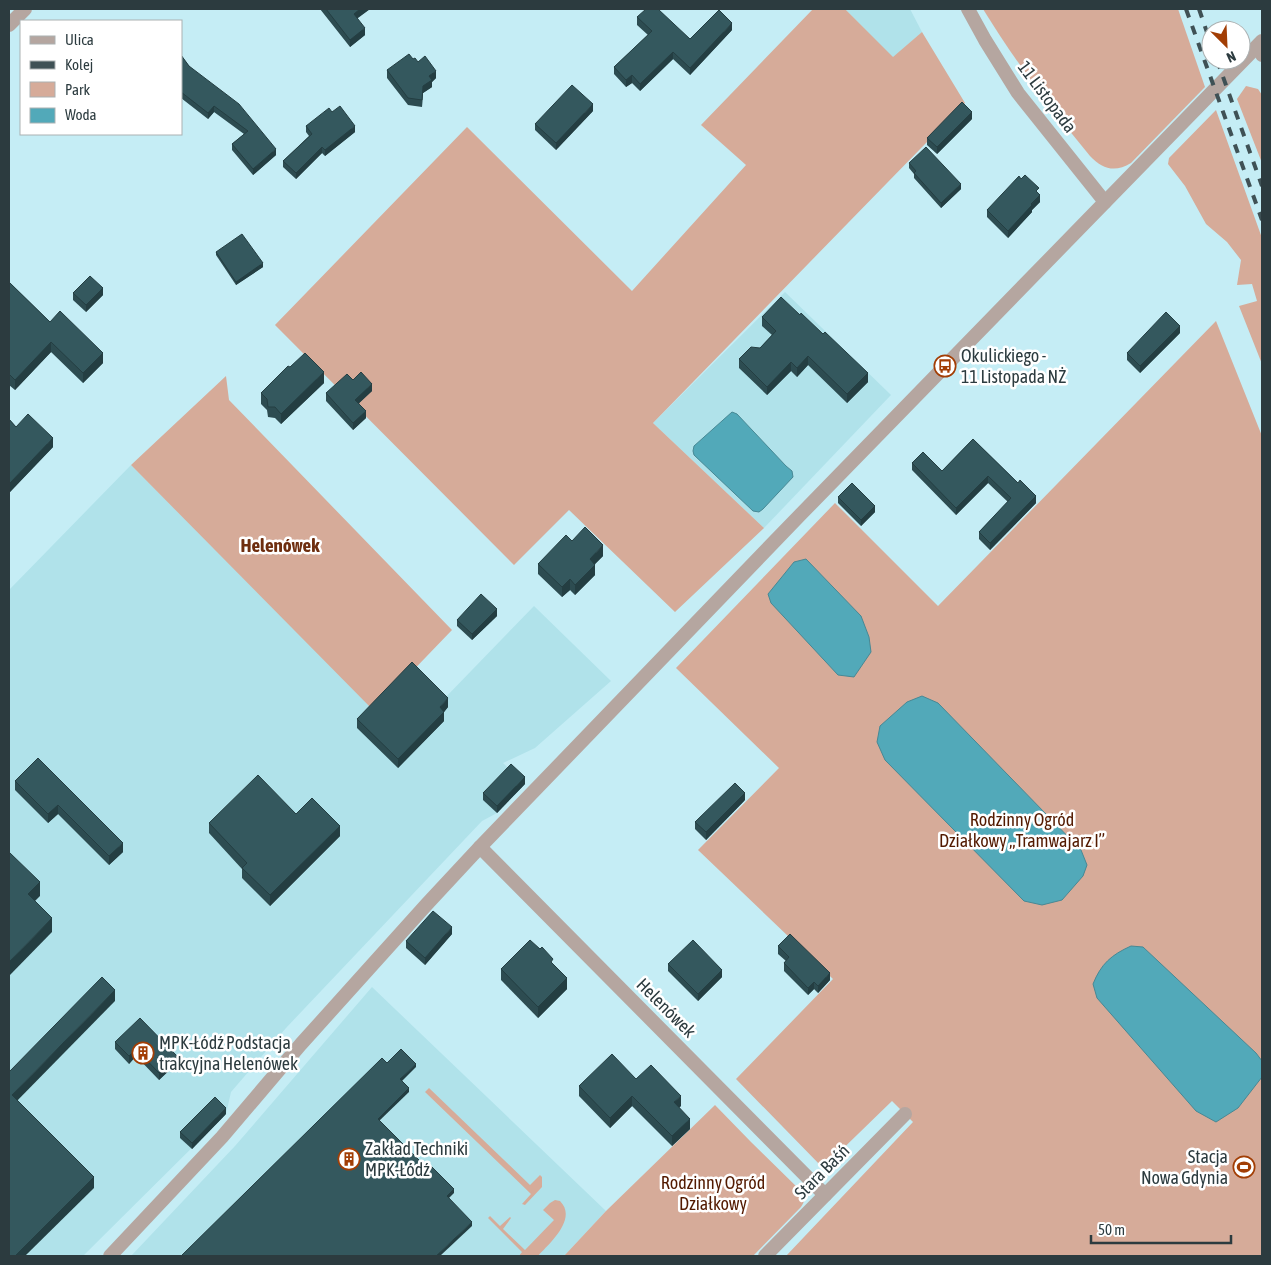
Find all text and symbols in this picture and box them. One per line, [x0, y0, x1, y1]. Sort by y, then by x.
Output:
legend [20, 20, 182, 135]
north arrow [1201, 20, 1251, 70]
text: Ulica [65, 31, 94, 48]
text: N [1224, 48, 1238, 66]
text: Kolej [65, 56, 93, 73]
street label: 11 Listopada [1014, 57, 1081, 137]
text: Park [65, 81, 90, 98]
text: Woda [65, 106, 97, 123]
place label: Okulickiego - 11 Listopada NŻ [961, 345, 1066, 387]
bus stop icon: Okulickiego - 11 Listopada NŻ [933, 354, 957, 378]
district label: Helenówek [240, 534, 320, 556]
park label: Rodzinny Ogród Działkowy „Tramwajarz I” [939, 809, 1105, 851]
street label: Helenówek [632, 974, 700, 1042]
place label: MPK-Łódź Podstacja trakcyjna Helenówek [159, 1032, 298, 1074]
building icon: MPK-Łódź Podstacja trakcyjna Helenówek [131, 1041, 155, 1065]
place label: Zakład Techniki MPK-Łódź [365, 1138, 468, 1180]
street label: Stara Baśń [790, 1140, 853, 1203]
place label: Stacja Nowa Gdynia [1141, 1146, 1228, 1188]
building icon: Zakład Techniki MPK-Łódź [337, 1147, 361, 1171]
sports icon: Stacja Nowa Gdynia [1232, 1155, 1256, 1179]
park label: Rodzinny Ogród Działkowy [661, 1172, 765, 1214]
scale bar [1091, 1212, 1231, 1244]
text: 50 m [1098, 1221, 1125, 1238]

